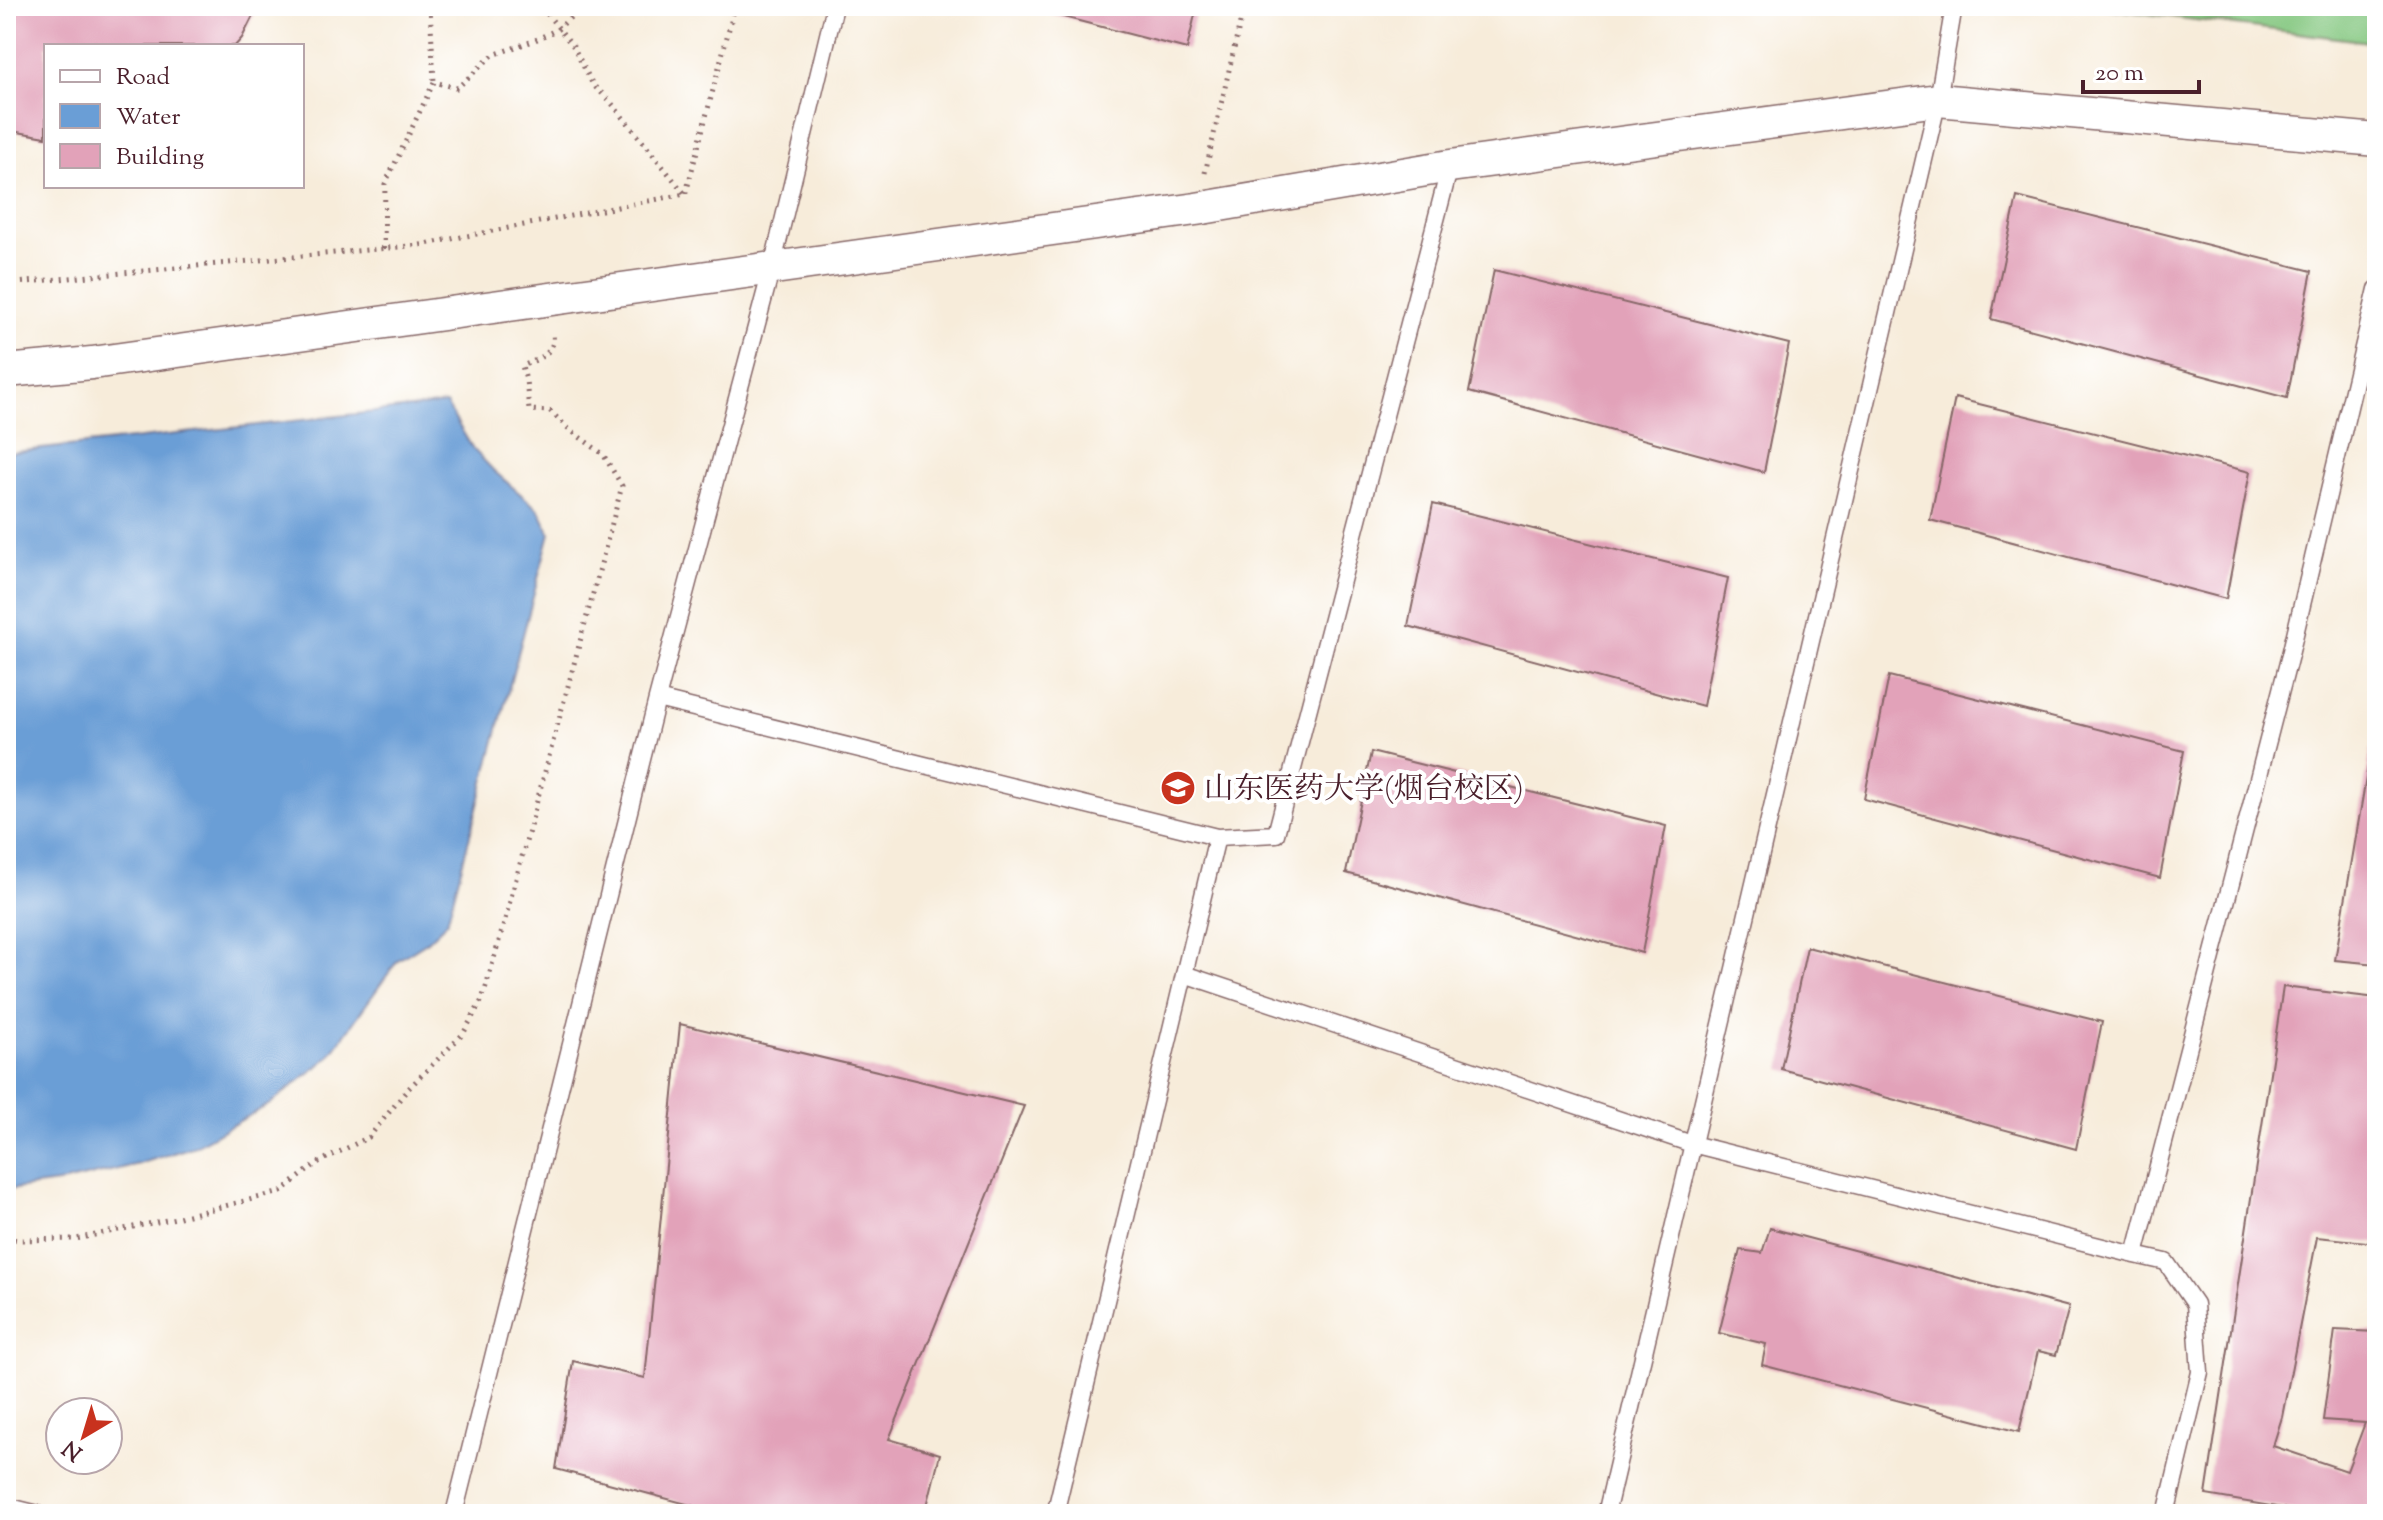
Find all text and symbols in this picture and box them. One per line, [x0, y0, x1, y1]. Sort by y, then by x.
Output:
legend [44, 44, 304, 188]
scale bar [2083, 44, 2199, 94]
text: 20 m [2095, 57, 2144, 91]
text: Road [116, 61, 170, 95]
text: Water [116, 101, 180, 135]
text: Building [116, 141, 205, 175]
school or university icon: 山东医药大学(烟台校区) [1159, 769, 1197, 807]
place label: 山东医药大学(烟台校区) [1204, 769, 1524, 812]
north arrow [44, 1396, 124, 1476]
text: N [56, 1431, 90, 1467]

